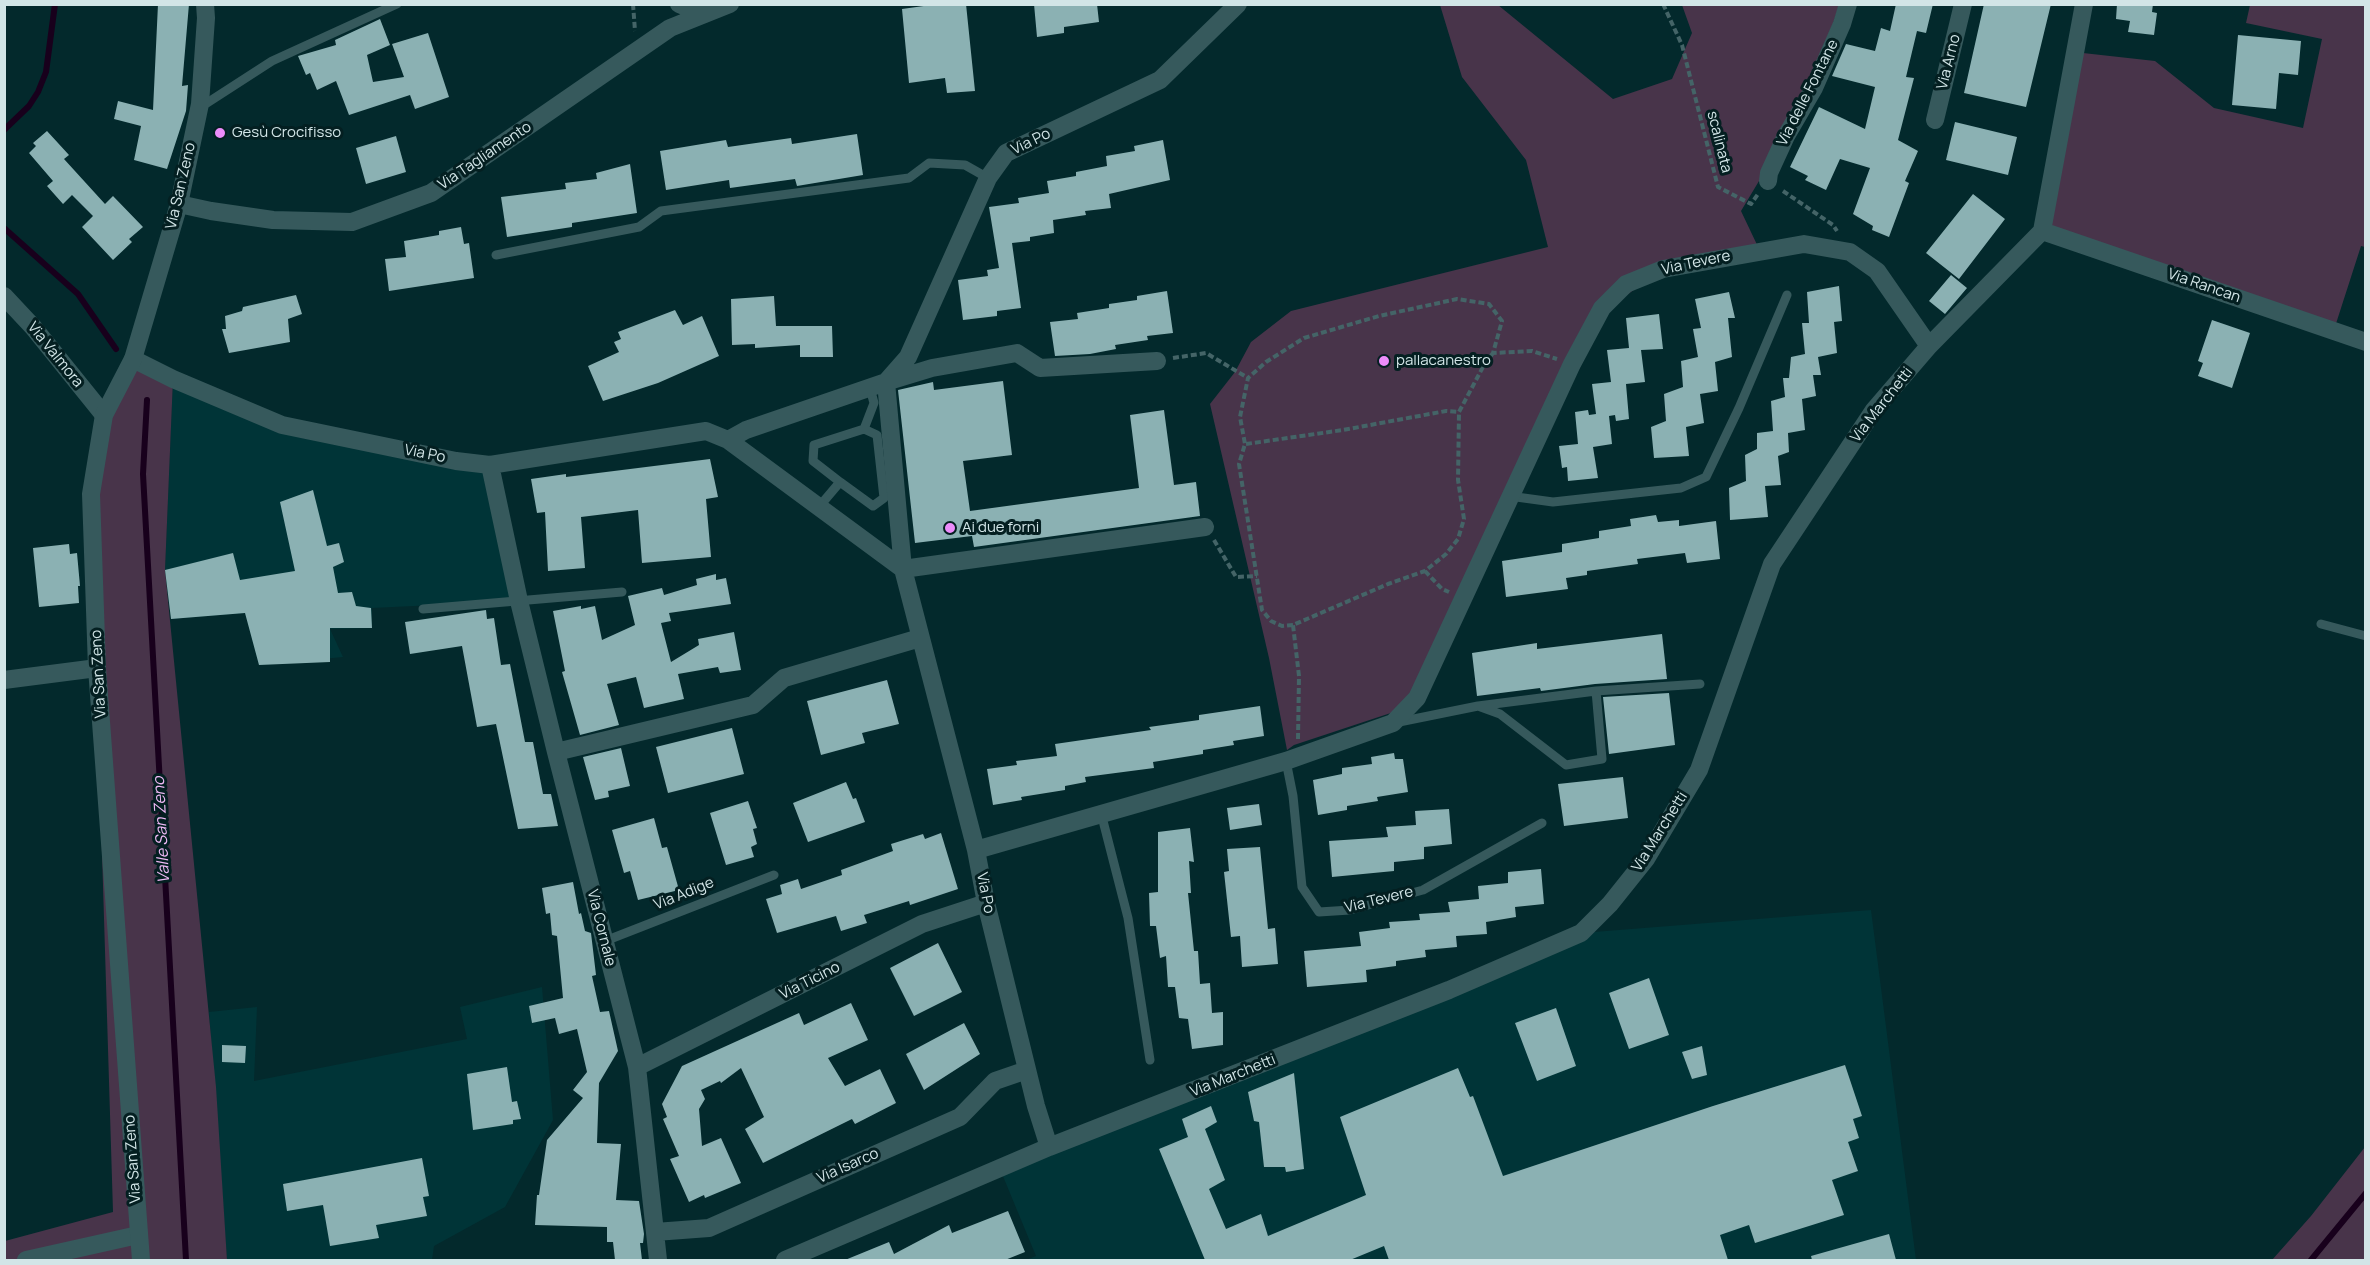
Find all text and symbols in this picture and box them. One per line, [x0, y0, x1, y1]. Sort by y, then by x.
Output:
street label: Via Arno [1933, 33, 1965, 91]
street label: Via delle Fontane [1773, 37, 1843, 149]
street label: scalinata [1703, 109, 1735, 175]
street label: Via Tagliamento [435, 118, 535, 194]
place label: Gesù Crocifisso [232, 124, 341, 142]
street label: Via Po [1008, 125, 1054, 159]
marker: Gesù Crocifisso [213, 126, 227, 140]
street label: Via San Zeno [162, 141, 200, 231]
street label: Via Tevere [1660, 247, 1732, 279]
street label: Via Rancan [2165, 265, 2243, 307]
street label: Via Valmora [23, 319, 87, 391]
place label: pallacanestro [1396, 352, 1491, 370]
marker: pallacanestro [1377, 354, 1391, 368]
street label: Via Marchetti [1847, 364, 1917, 446]
street label: Via Po [403, 441, 447, 467]
place label: Ai due forni [962, 519, 1039, 537]
marker: Ai due forni [943, 521, 957, 535]
street label: Via San Zeno [88, 629, 110, 719]
water label: Valle San Zeno [150, 776, 174, 884]
street label: Via Marchetti [1628, 789, 1692, 875]
street label: Via Po [972, 871, 998, 915]
street label: Via Adige [651, 874, 717, 914]
street label: Via Tevere [1343, 883, 1415, 917]
street label: Via Cornale [583, 888, 619, 968]
street label: Via Ticino [777, 958, 843, 1004]
street label: Via Marchetti [1188, 1051, 1278, 1101]
street label: Via San Zeno [121, 1114, 145, 1204]
street label: Via Isarco [814, 1144, 882, 1188]

